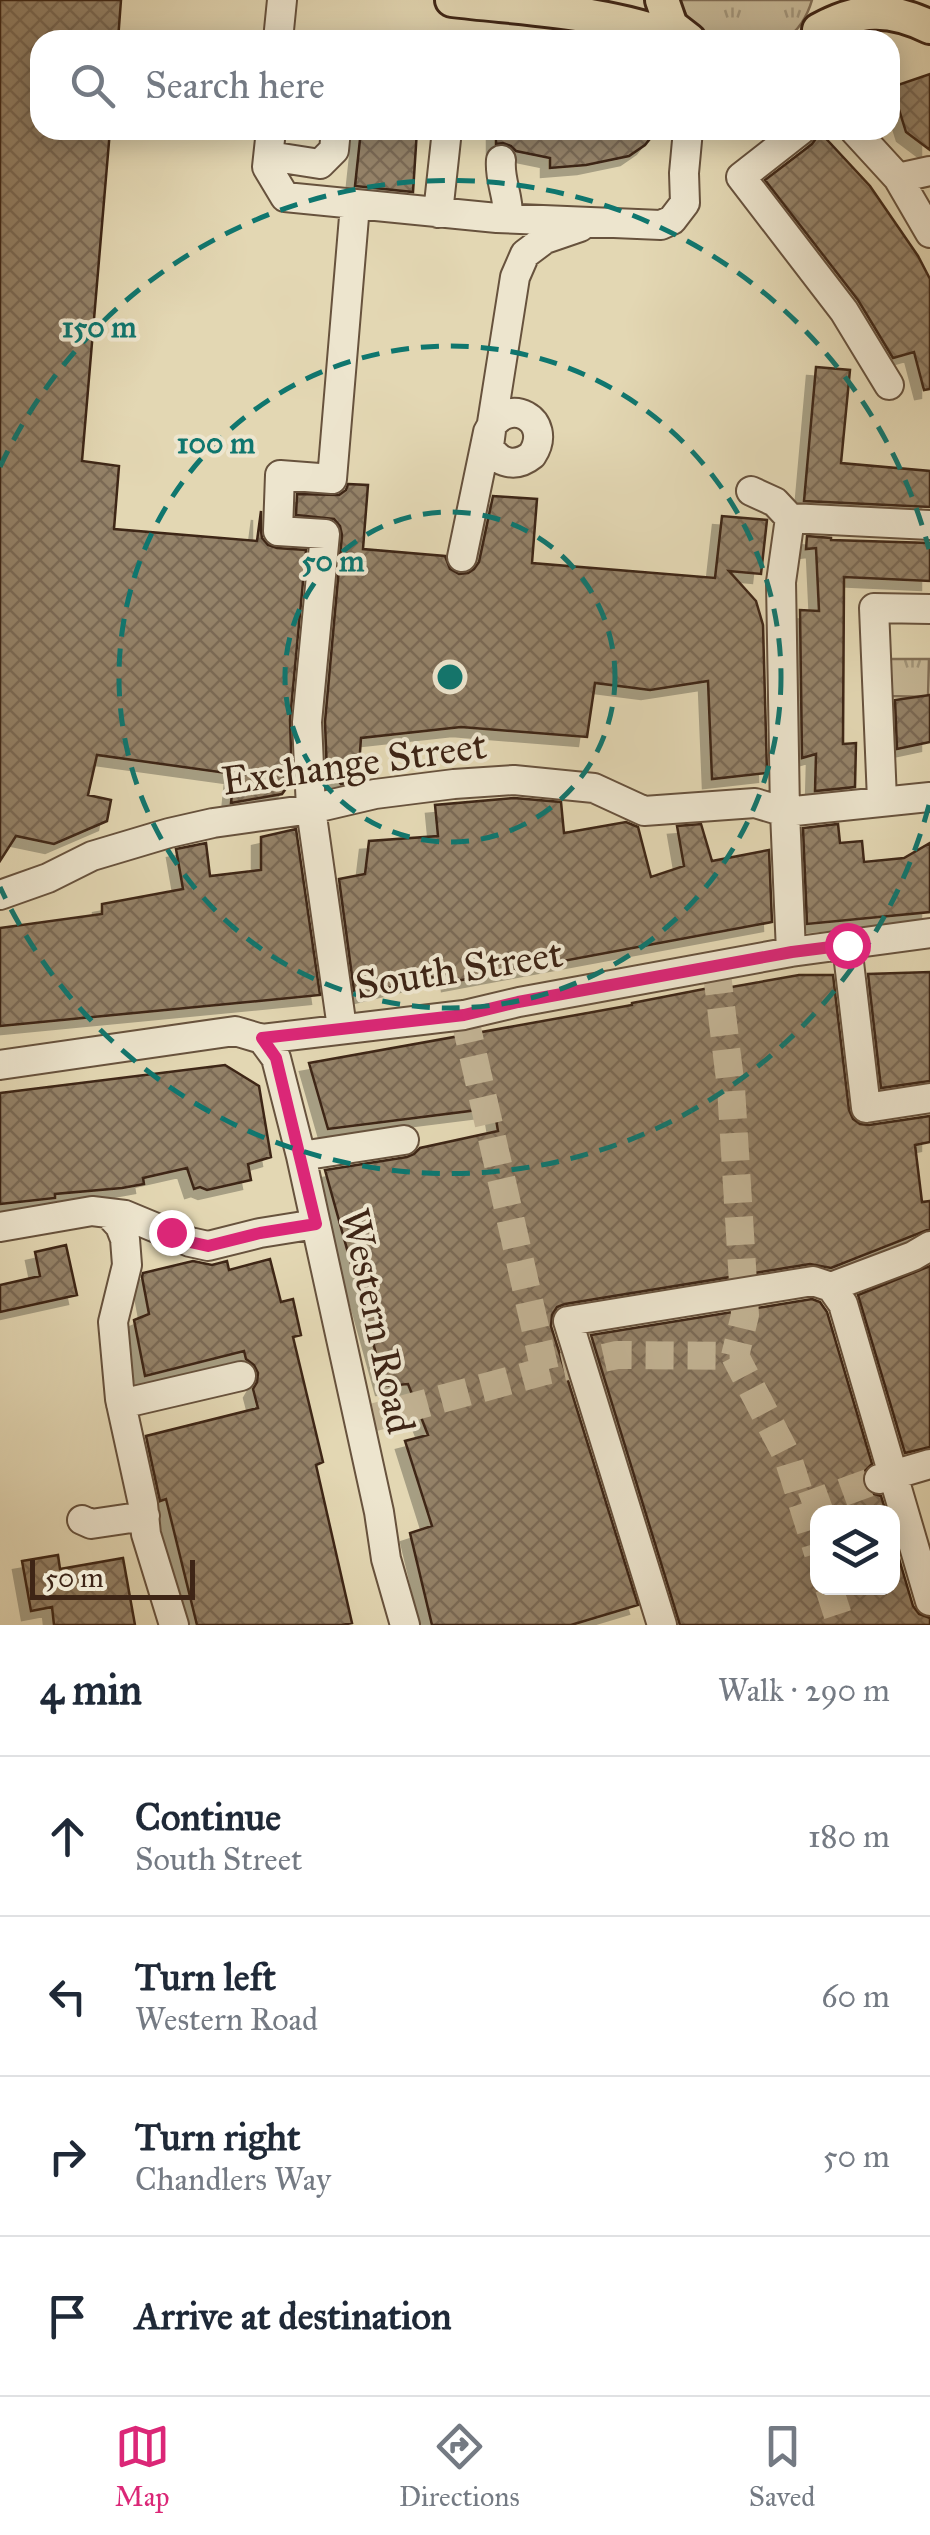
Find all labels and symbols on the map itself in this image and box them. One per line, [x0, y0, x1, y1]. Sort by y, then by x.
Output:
text: 150 m [62, 309, 137, 345]
text: 100 m [177, 425, 256, 461]
text: 50 m [301, 543, 365, 579]
centre of rings [432, 659, 468, 695]
street label: Exchange Street [218, 720, 490, 806]
route start [825, 923, 871, 969]
street label: South Street [352, 928, 566, 1010]
street label: Western Road [330, 1204, 426, 1438]
route end [149, 1210, 195, 1256]
scale bar [30, 1555, 195, 1600]

